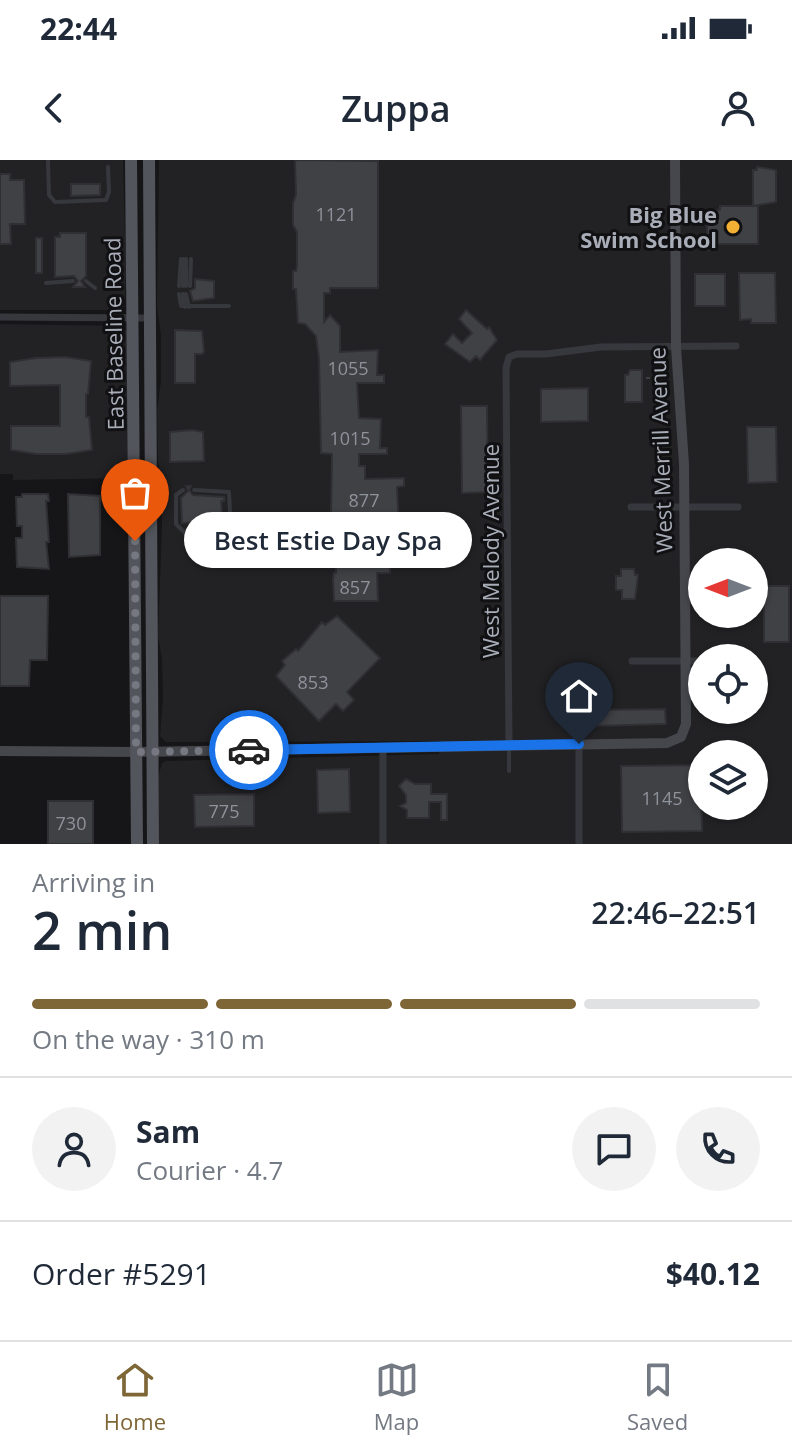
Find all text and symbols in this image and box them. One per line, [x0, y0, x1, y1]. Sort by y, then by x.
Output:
text: 22:44 [40, 8, 117, 49]
text: Zuppa [341, 84, 451, 133]
icon: back [32, 86, 76, 130]
icon: person [716, 86, 760, 130]
place label: Big Blue Swim School [580, 199, 717, 254]
house number: 1121 [315, 202, 357, 226]
marker: Big Blue Swim School [724, 218, 742, 236]
street label: East Baseline Road [96, 237, 130, 431]
street label: West Merrill Avenue [641, 347, 679, 553]
house number: 1055 [327, 356, 369, 380]
house number: 1015 [329, 426, 371, 450]
street label: West Melody Avenue [475, 444, 505, 658]
pin [101, 459, 169, 541]
icon: bag [113, 471, 157, 515]
house number: 877 [349, 488, 379, 512]
callout: Best Estie Day Spa [183, 513, 471, 569]
text: Best Estie Day Spa [214, 522, 442, 558]
north arrow [688, 548, 768, 628]
map controls [688, 548, 768, 820]
house number: 857 [340, 575, 370, 599]
button: locate [688, 644, 768, 724]
pin [545, 662, 613, 744]
house number: 853 [298, 670, 328, 694]
icon: home [557, 674, 601, 718]
courier [209, 710, 289, 790]
icon: car [227, 728, 271, 772]
button: layers [688, 740, 768, 820]
house number: 1145 [641, 786, 683, 810]
house number: 775 [209, 799, 239, 823]
house number: 730 [56, 811, 86, 835]
text: Arriving in [32, 864, 155, 900]
text: 22:46–22:51 [591, 892, 760, 933]
text: 2 min [32, 894, 172, 965]
text: On the way · 310 m [32, 1021, 265, 1057]
button: person [32, 1107, 116, 1191]
button: chat [572, 1107, 656, 1191]
button: phone [676, 1107, 760, 1191]
text: Sam [136, 1111, 200, 1152]
text: Courier · 4.7 [136, 1152, 283, 1188]
text: Order #5291 [32, 1253, 211, 1294]
text: $40.12 [666, 1253, 760, 1294]
tab: Home [104, 1358, 166, 1436]
tab: Map [374, 1358, 419, 1436]
tab: Saved [627, 1358, 688, 1436]

